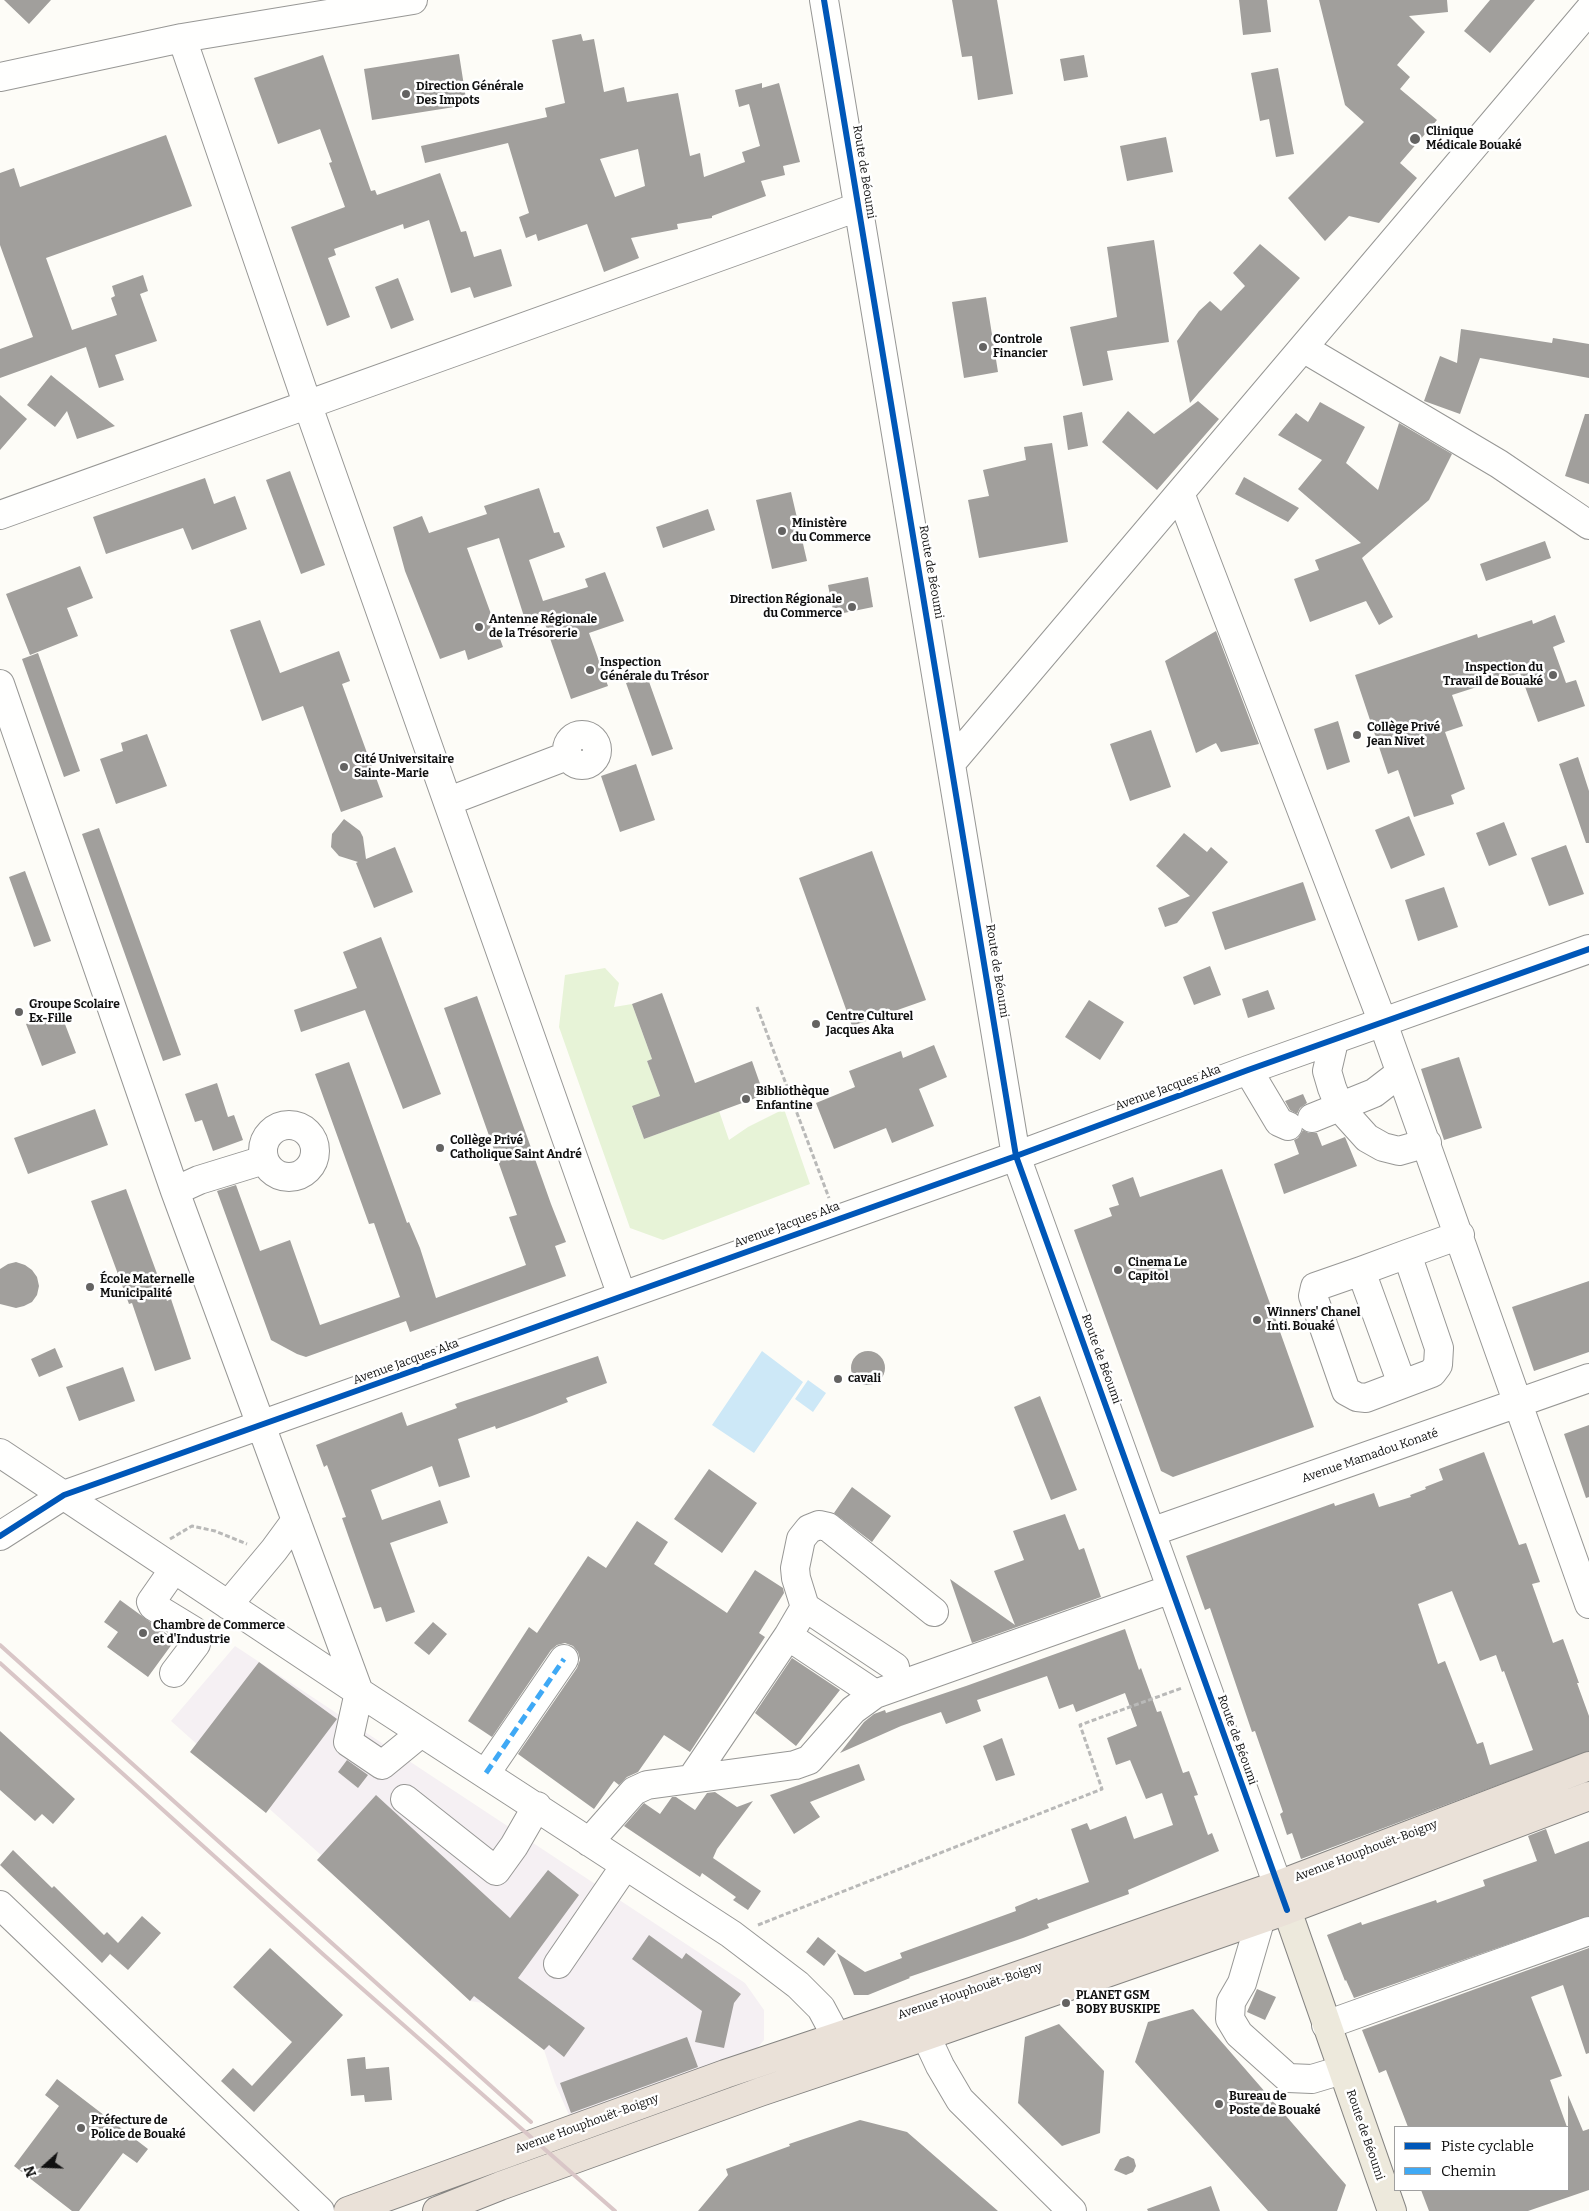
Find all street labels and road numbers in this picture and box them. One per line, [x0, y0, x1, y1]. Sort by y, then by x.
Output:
street label: Route de Béoumi [849, 124, 879, 220]
street label: Route de Béoumi [916, 524, 946, 620]
street label: Route de Béoumi [982, 923, 1012, 1019]
street label: Avenue Jacques Aka [1113, 1062, 1223, 1114]
street label: Avenue Jacques Aka [732, 1199, 842, 1251]
street label: Route de Béoumi [1078, 1312, 1124, 1406]
street label: Avenue Jacques Aka [351, 1336, 461, 1388]
street label: Avenue Mamadou Konaté [1300, 1426, 1440, 1486]
street label: Route de Béoumi [1214, 1693, 1260, 1787]
street label: Avenue Houphouët-Boigny [1293, 1817, 1439, 1885]
street label: Avenue Houphouët-Boigny [896, 1959, 1044, 2023]
street label: Route de Béoumi [1343, 2088, 1387, 2182]
street label: Avenue Houphouët-Boigny [513, 2091, 661, 2157]

